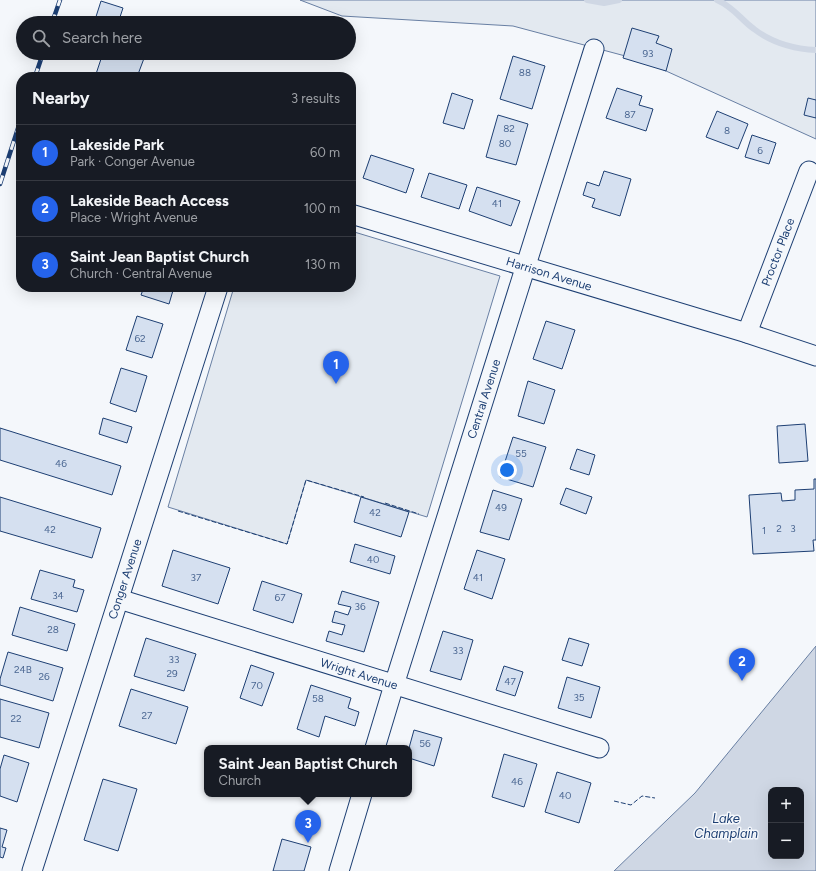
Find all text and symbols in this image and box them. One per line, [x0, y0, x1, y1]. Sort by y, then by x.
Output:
search box [16, 16, 356, 60]
icon: search [30, 27, 52, 49]
text: Search here [62, 29, 142, 47]
house number: 93 [642, 47, 654, 60]
house number: 88 [519, 66, 531, 79]
text: Nearby [32, 88, 90, 108]
text: 3 results [291, 91, 340, 106]
house number: 87 [624, 108, 636, 121]
house number: 82 [503, 122, 515, 135]
house number: 8 [724, 124, 730, 137]
text: Lakeside Park [70, 136, 164, 154]
house number: 80 [499, 137, 511, 150]
house number: 6 [757, 144, 763, 157]
text: 1 [42, 145, 48, 160]
text: 60 m [310, 145, 340, 160]
text: Park · Conger Avenue [70, 154, 195, 169]
text: Lakeside Beach Access [70, 192, 229, 210]
house number: 41 [492, 197, 502, 210]
text: 2 [41, 201, 49, 216]
text: 100 m [304, 201, 340, 216]
text: Place · Wright Avenue [70, 210, 198, 225]
street label: Proctor Place [759, 216, 798, 288]
text: Saint Jean Baptist Church [70, 248, 249, 266]
street label: Harrison Avenue [504, 254, 594, 294]
text: 3 [41, 257, 49, 272]
text: 130 m [305, 257, 340, 272]
text: Church · Central Avenue [70, 266, 212, 281]
house number: 62 [134, 332, 146, 345]
pin: 1 [323, 351, 349, 384]
street label: Central Avenue [465, 357, 504, 441]
house number: 55 [515, 447, 527, 460]
house number: 46 [55, 457, 67, 470]
your location [497, 460, 517, 480]
house number: 49 [495, 501, 507, 514]
house number: 42 [369, 506, 381, 519]
house number: 2 [776, 522, 782, 535]
house number: 3 [790, 522, 796, 535]
house number: 42 [44, 523, 56, 536]
house number: 1 [762, 524, 766, 537]
street label: Conger Avenue [105, 537, 145, 621]
house number: 40 [367, 553, 379, 566]
house number: 37 [191, 571, 202, 584]
house number: 41 [473, 571, 483, 584]
house number: 34 [52, 589, 64, 602]
house number: 67 [274, 591, 286, 604]
house number: 36 [354, 600, 366, 613]
house number: 28 [47, 623, 59, 636]
house number: 33 [453, 644, 463, 657]
pin: 2 [729, 648, 755, 681]
house number: 33 [169, 653, 179, 666]
street label: Wright Avenue [319, 656, 400, 693]
house number: 24B [14, 663, 32, 676]
house number: 29 [166, 667, 178, 680]
house number: 26 [38, 670, 50, 683]
house number: 47 [504, 675, 516, 688]
house number: 70 [251, 679, 263, 692]
house number: 35 [573, 691, 585, 704]
house number: 58 [312, 692, 324, 705]
house number: 27 [142, 709, 153, 722]
house number: 22 [10, 712, 22, 725]
house number: 56 [419, 737, 431, 750]
popup [204, 745, 412, 797]
text: Saint Jean Baptist Church [219, 755, 397, 773]
text: Church [219, 773, 261, 788]
house number: 46 [511, 775, 523, 788]
map controls [768, 787, 804, 859]
button: + [768, 787, 804, 823]
house number: 40 [559, 789, 571, 802]
pin: 3 [295, 810, 321, 843]
water label: Lake Champlain [694, 811, 758, 841]
button: − [768, 823, 804, 859]

